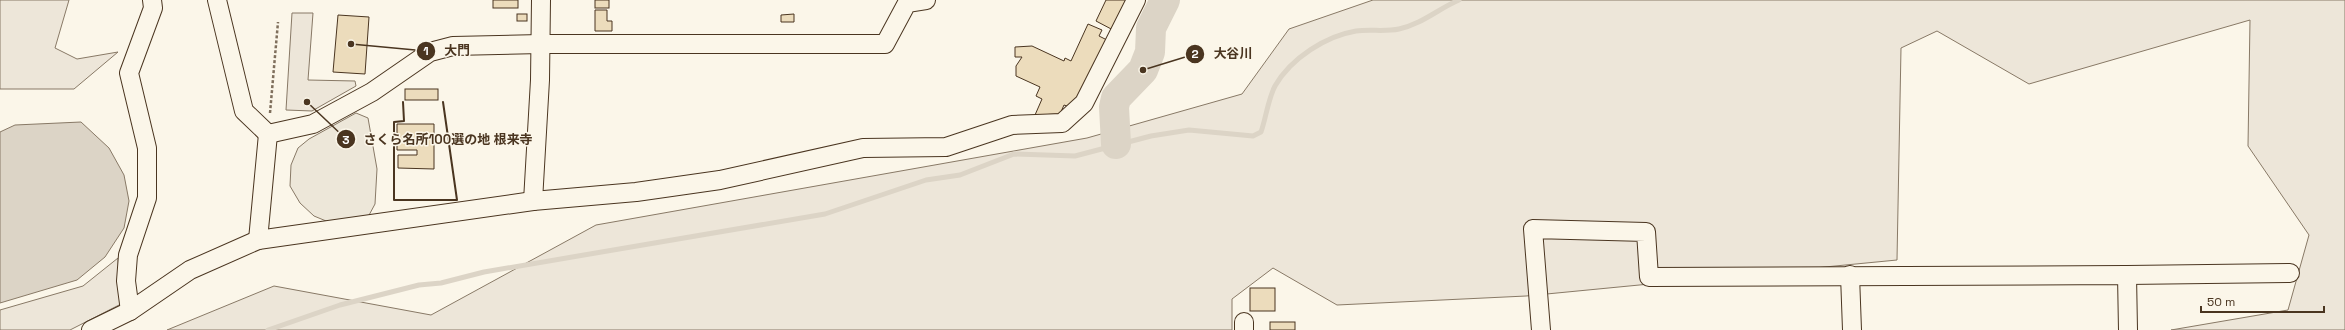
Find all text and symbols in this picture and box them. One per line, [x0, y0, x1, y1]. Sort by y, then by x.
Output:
callout: 大門 [416, 38, 478, 63]
callout: 大谷川 [1185, 41, 1260, 66]
text: 大門 [444, 42, 470, 59]
text: 1 [423, 43, 429, 59]
text: 大谷川 [1213, 45, 1253, 62]
text: 2 [1191, 46, 1199, 62]
callout: さくら名所100選の地 根来寺 [336, 127, 541, 152]
text: さくら名所100選の地 根来寺 [363, 131, 533, 148]
text: 3 [342, 132, 350, 148]
scale bar [2201, 288, 2324, 314]
text: 50 m [2207, 294, 2235, 310]

